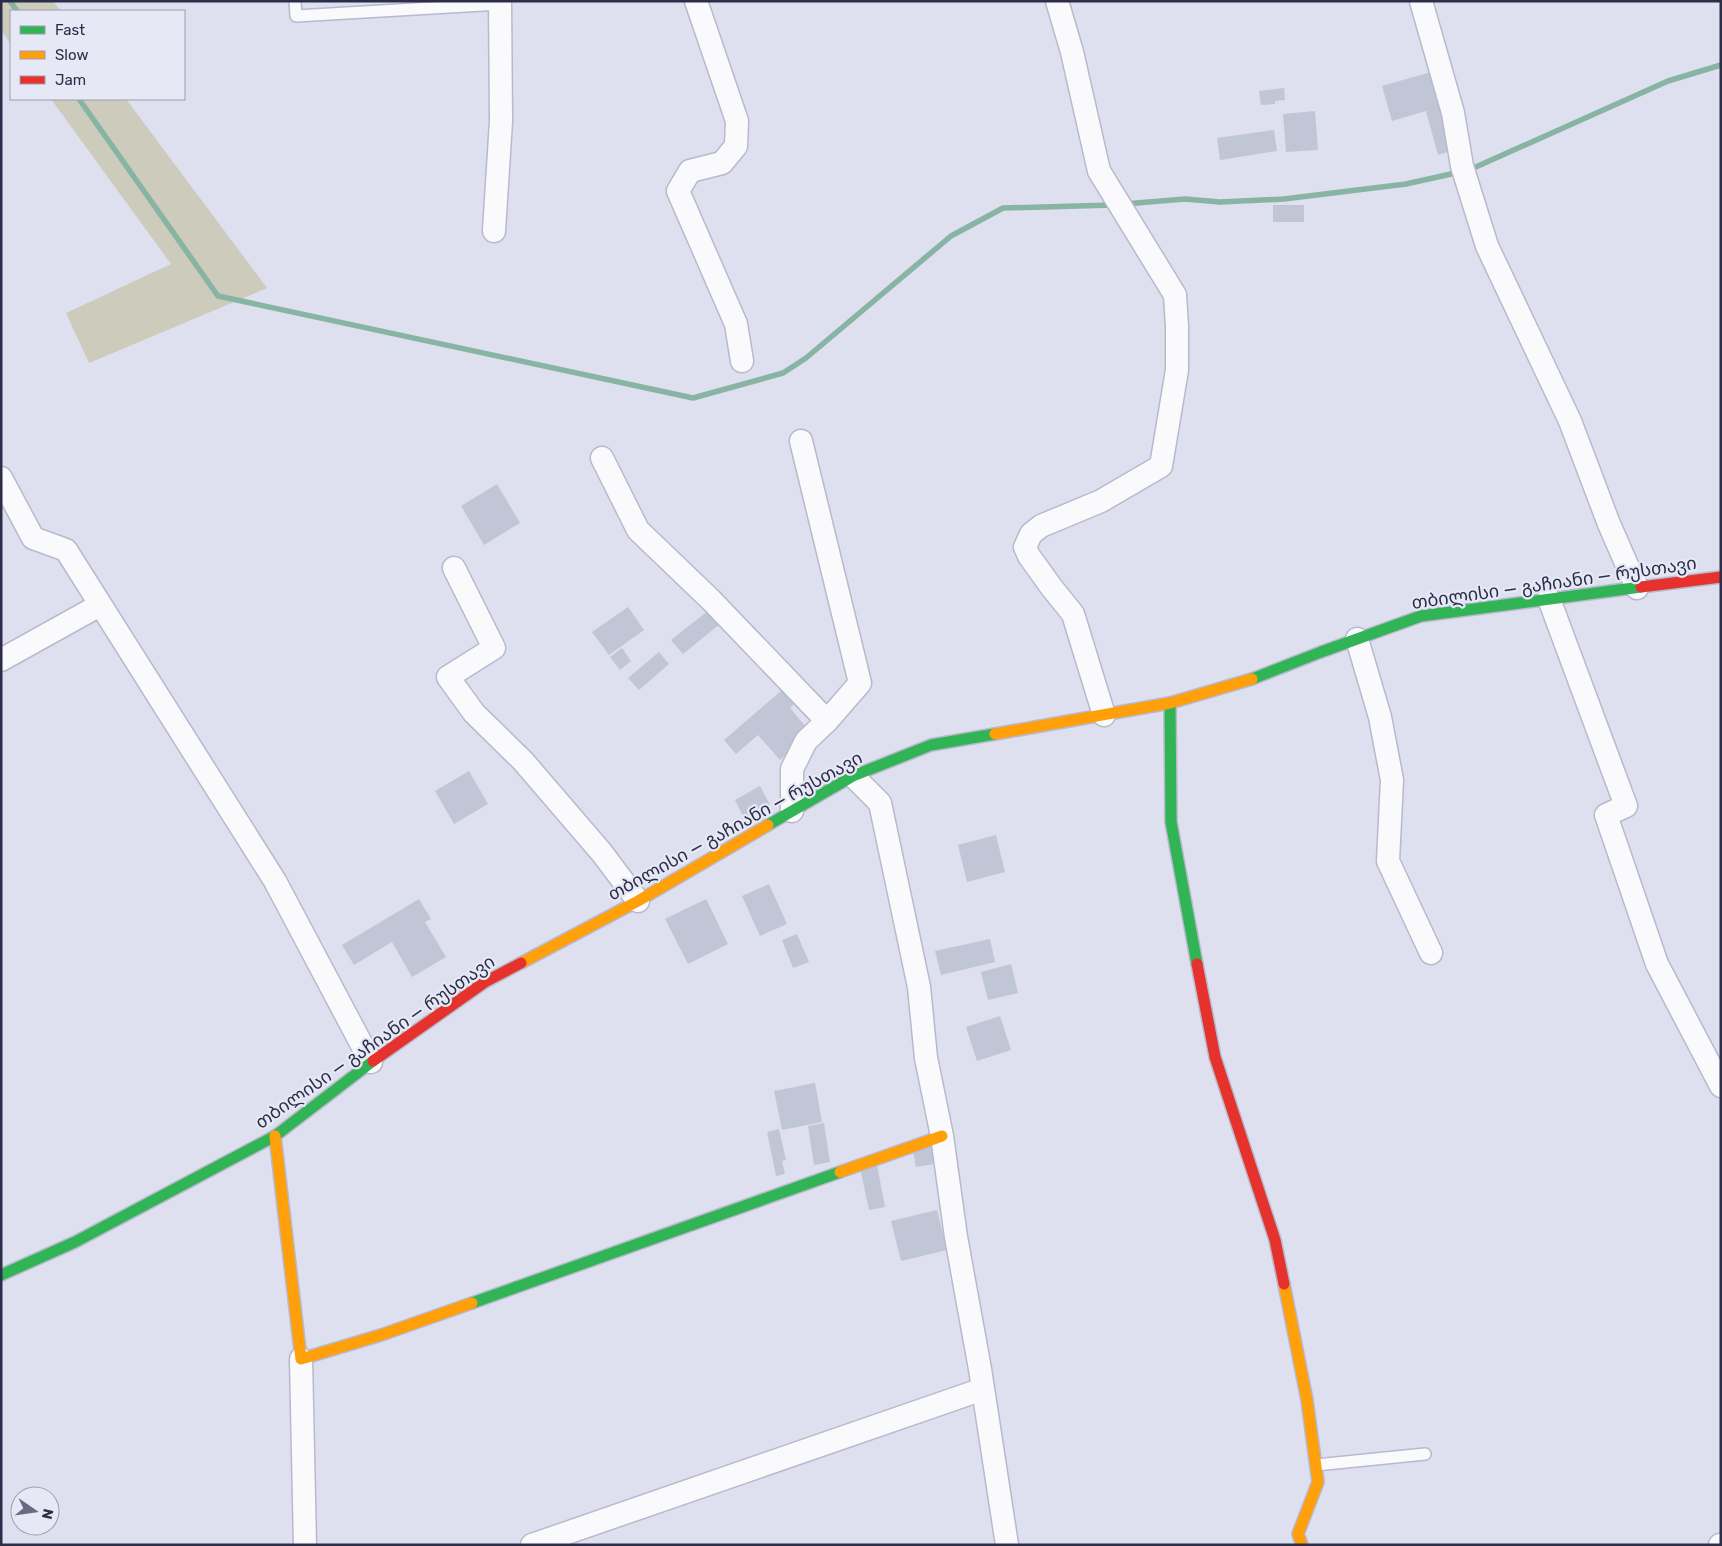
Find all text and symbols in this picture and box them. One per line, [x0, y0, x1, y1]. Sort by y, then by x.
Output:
legend [10, 10, 185, 100]
text: Fast [55, 21, 85, 39]
text: Slow [55, 46, 88, 64]
text: Jam [55, 71, 86, 89]
street label: თბილისი — გაჩიანი — რუსთავი [1410, 552, 1698, 614]
street label: თბილისი — გაჩიანი — რუსთავი [604, 747, 866, 905]
street label: თბილისი — გაჩიანი — რუსთავი [251, 951, 499, 1133]
north arrow [10, 1486, 60, 1536]
text: N [38, 1507, 57, 1521]

